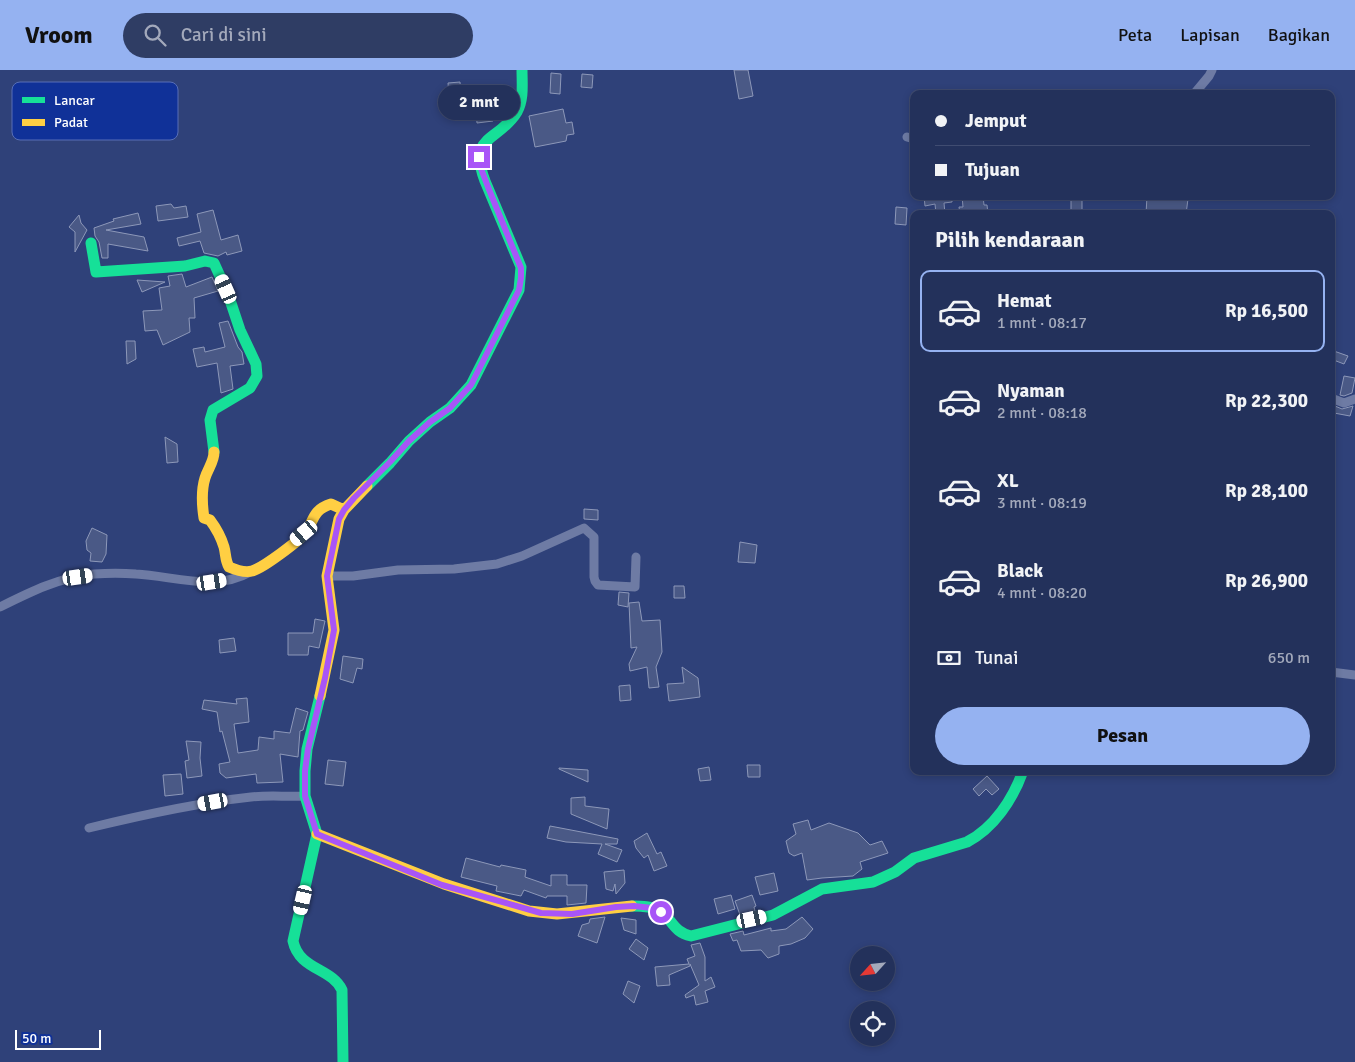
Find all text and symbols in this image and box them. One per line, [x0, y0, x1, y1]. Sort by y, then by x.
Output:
search box [123, 13, 473, 58]
text: Vroom [25, 20, 93, 50]
icon: search [141, 21, 169, 49]
text: Cari di sini [181, 23, 267, 47]
text: Peta [1118, 24, 1152, 46]
text: Lapisan [1180, 24, 1240, 46]
text: Bagikan [1268, 24, 1330, 46]
legend [12, 82, 178, 140]
callout: 2 mnt [438, 84, 520, 119]
text: Lancar [54, 92, 96, 109]
text: 2 mnt [459, 92, 499, 112]
text: Jemput [965, 109, 1027, 133]
text: Padat [54, 114, 88, 131]
route end [468, 146, 490, 168]
text: Tujuan [965, 158, 1020, 182]
text: Pilih kendaraan [935, 226, 1085, 253]
car [213, 272, 238, 306]
icon: car [937, 289, 982, 334]
text: Hemat [997, 289, 1052, 313]
text: Rp 16,500 [1225, 299, 1308, 323]
text: 1 mnt · 08:17 [997, 313, 1087, 333]
icon: car [937, 379, 982, 424]
text: Nyaman [997, 379, 1065, 403]
text: Rp 22,300 [1225, 389, 1308, 413]
text: 2 mnt · 08:18 [997, 403, 1087, 423]
icon: car [937, 469, 982, 514]
text: XL [997, 469, 1019, 493]
text: Rp 28,100 [1225, 479, 1308, 503]
text: 3 mnt · 08:19 [997, 493, 1087, 513]
car [287, 518, 320, 548]
icon: car [937, 559, 982, 604]
text: Black [997, 559, 1043, 583]
car [62, 567, 93, 587]
text: Rp 26,900 [1225, 569, 1308, 593]
car [196, 572, 227, 592]
text: 4 mnt · 08:20 [997, 583, 1087, 603]
icon: cash [935, 644, 963, 672]
text: Tunai [975, 646, 1018, 670]
text: 650 m [1268, 648, 1310, 668]
button: Pesan [935, 707, 1310, 765]
car [196, 792, 229, 812]
car [292, 884, 313, 916]
route start [650, 901, 672, 923]
car [735, 909, 768, 929]
north arrow [850, 946, 895, 991]
map controls [850, 946, 895, 1046]
button: locate [850, 1001, 895, 1046]
scale bar [15, 1027, 101, 1050]
text: 50 m [22, 1030, 51, 1047]

